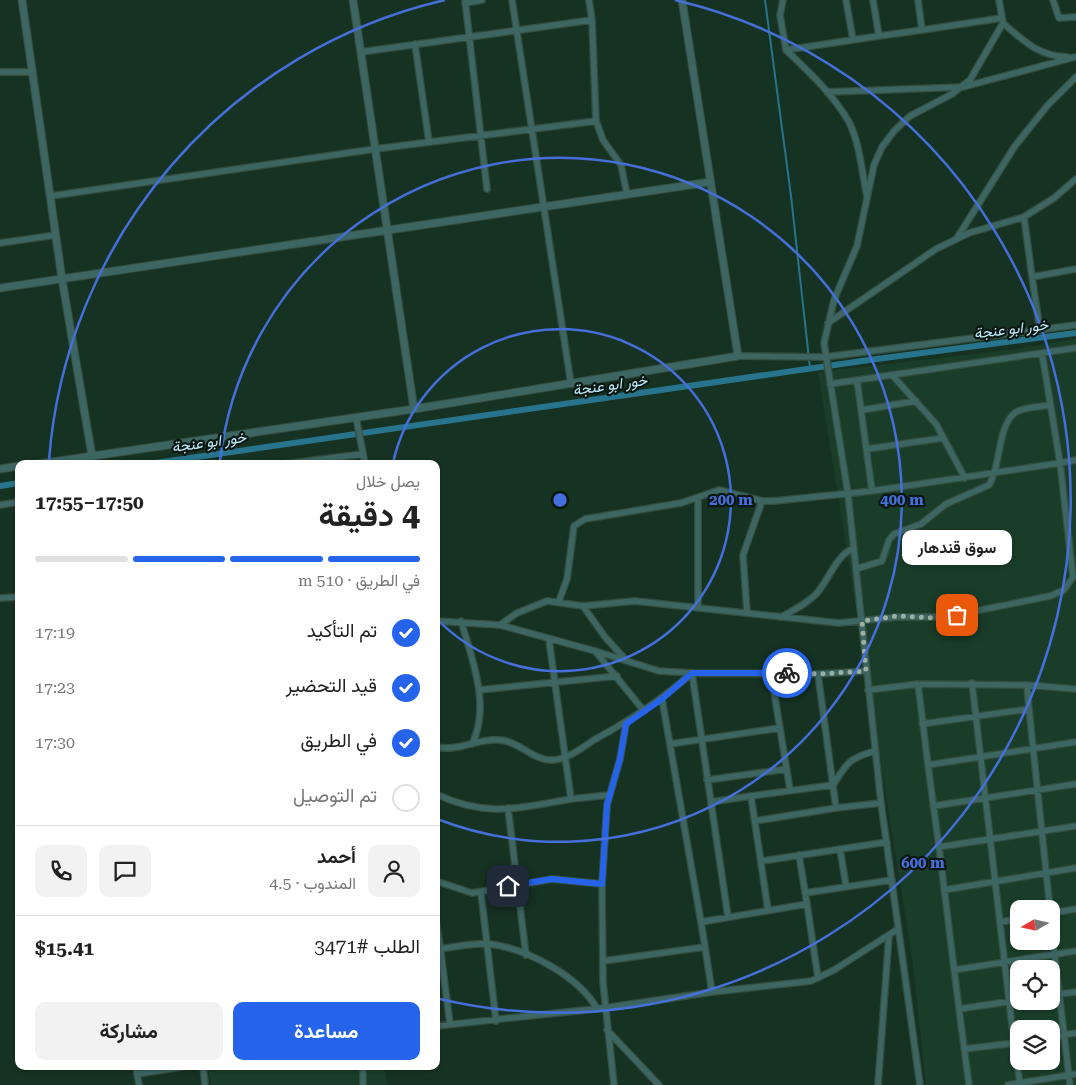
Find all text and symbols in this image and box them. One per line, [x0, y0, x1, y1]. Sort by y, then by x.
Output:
water label: خور ابو عنجة [973, 315, 1050, 342]
water label: خور ابو عنجة [572, 371, 649, 399]
water label: خور ابو عنجة [171, 428, 248, 456]
text: يصل خلال [356, 472, 420, 491]
text: 17:50–17:55 [35, 491, 144, 514]
centre of rings [551, 491, 569, 509]
text: 200 m [709, 491, 753, 509]
text: 400 m [880, 491, 924, 509]
text: 4 دقيقة [319, 496, 420, 534]
callout: سوق قندهار [902, 530, 1012, 565]
text: سوق قندهار [918, 538, 996, 557]
text: في الطريق · 510 m [298, 571, 420, 590]
pin [936, 594, 978, 636]
icon: bag [943, 601, 971, 629]
text: تم التأكيد [307, 619, 377, 642]
icon: check [392, 619, 420, 647]
text: 17:19 [35, 623, 75, 642]
courier [762, 648, 812, 698]
icon: bike [773, 659, 801, 687]
text: قيد التحضير [286, 674, 377, 697]
icon: check [392, 674, 420, 702]
text: 17:23 [35, 678, 75, 697]
text: في الطريق [301, 729, 377, 752]
icon: check [392, 729, 420, 757]
text: 17:30 [35, 733, 75, 752]
text: تم التوصيل [293, 784, 377, 807]
button: phone [35, 845, 87, 897]
button: chat [99, 845, 151, 897]
text: أحمد [317, 845, 356, 868]
button: person [368, 845, 420, 897]
text: 600 m [901, 854, 945, 872]
pin [487, 865, 529, 907]
icon: home [494, 872, 522, 900]
text: المندوب · 4.5 [269, 874, 356, 893]
north arrow [1010, 900, 1060, 950]
map controls [1010, 900, 1060, 1070]
text: الطلب #3471 [314, 935, 420, 958]
text: $15.41 [35, 937, 94, 960]
button: locate [1010, 960, 1060, 1010]
button: مشاركة [35, 1002, 223, 1060]
button: مساعدة [233, 1002, 420, 1060]
button: layers [1010, 1020, 1060, 1070]

